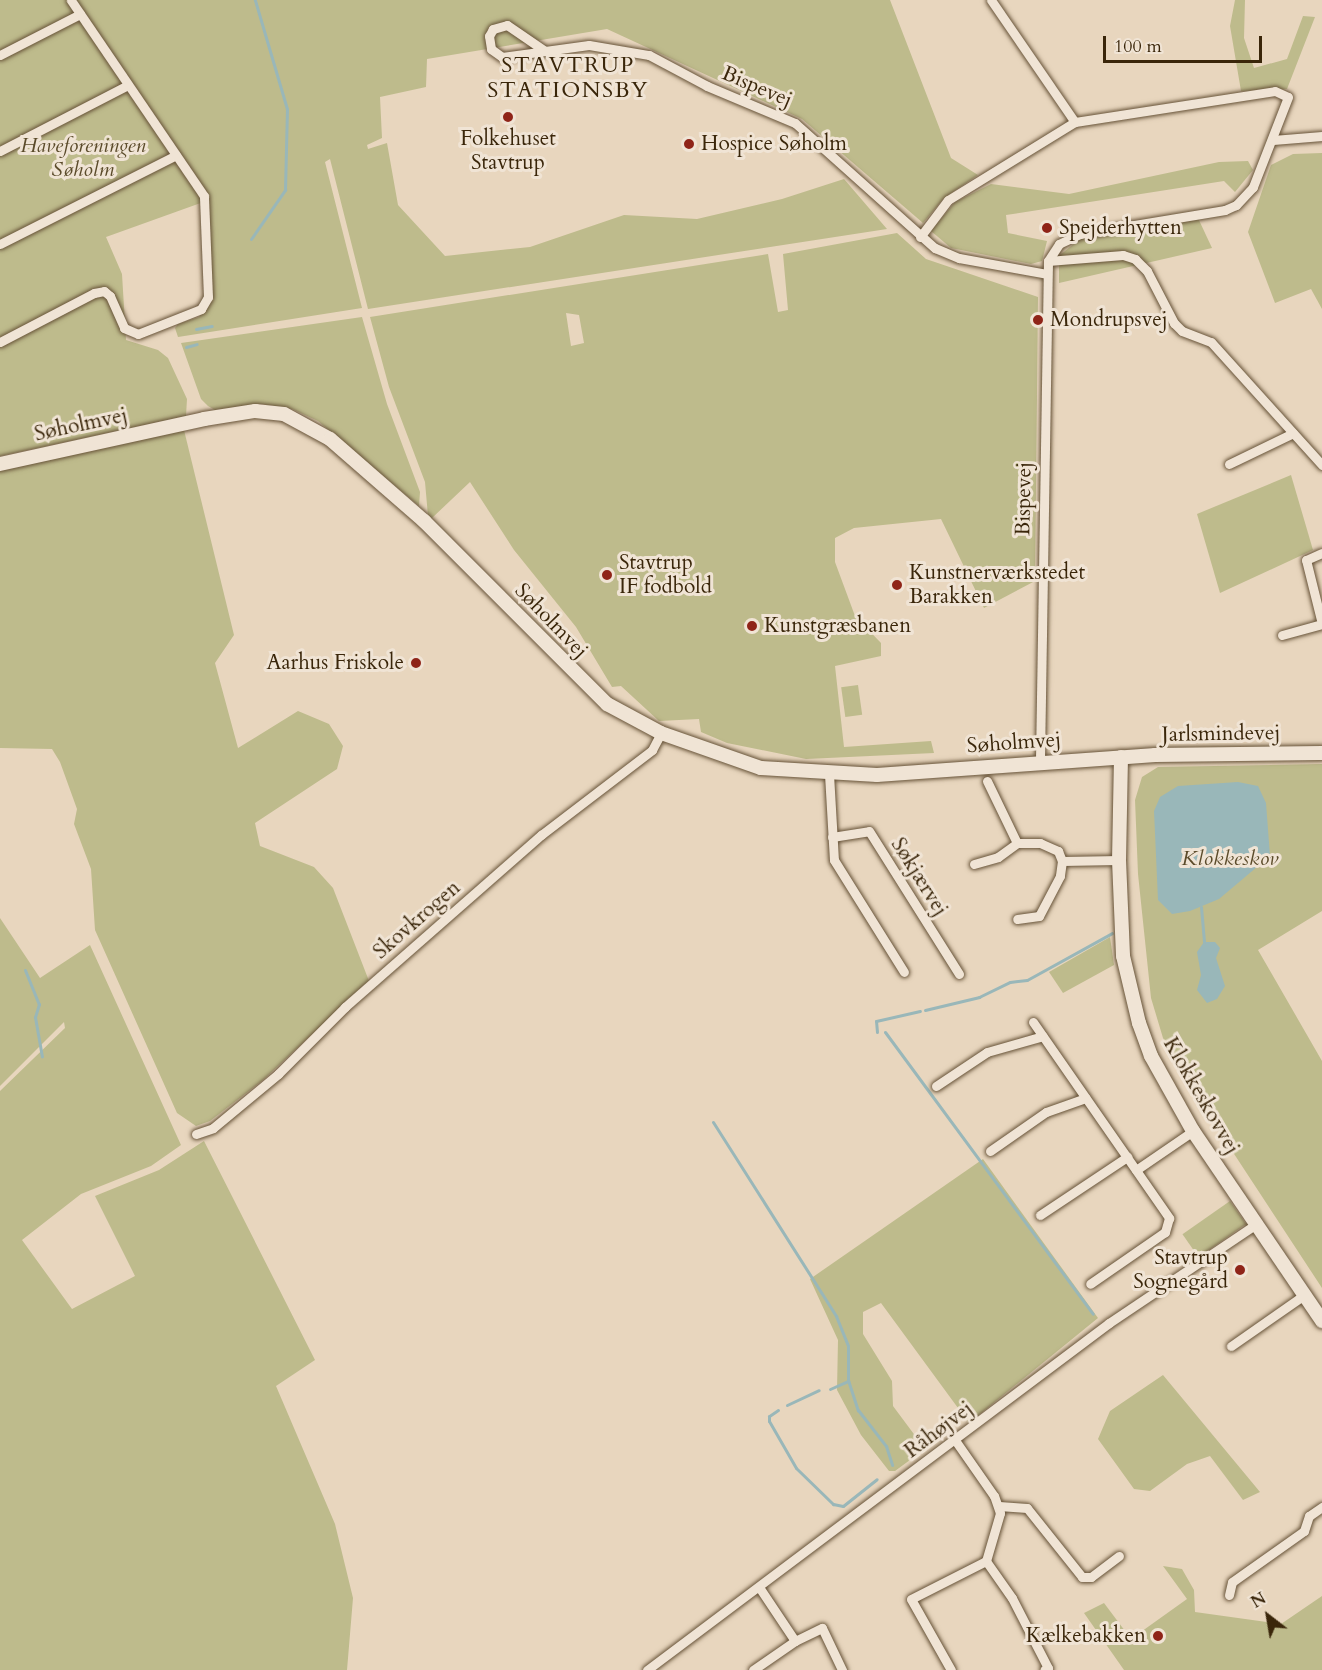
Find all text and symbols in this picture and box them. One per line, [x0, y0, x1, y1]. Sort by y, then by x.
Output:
scale bar [1106, 24, 1265, 62]
text: 100 m [1114, 34, 1162, 59]
district label: STAVTRUP STATIONSBY [487, 52, 649, 104]
street label: Bispevej [718, 61, 796, 113]
marker: Folkehuset Stavtrup [501, 110, 515, 124]
place label: Folkehuset Stavtrup [460, 126, 556, 176]
place label: Hospice Søholm [701, 131, 847, 157]
park label: Haveforeningen Søholm [20, 133, 146, 183]
marker: Hospice Søholm [682, 137, 696, 151]
place label: Spejderhytten [1059, 215, 1182, 241]
marker: Spejderhytten [1040, 221, 1054, 235]
place label: Mondrupsvej [1050, 307, 1168, 333]
marker: Mondrupsvej [1031, 313, 1045, 327]
street label: Søholmvej [32, 403, 130, 447]
street label: Bispevej [1011, 462, 1037, 536]
place label: Stavtrup IF fodbold [619, 550, 712, 600]
place label: Kunstnerværkstedet Barakken [909, 560, 1085, 610]
marker: Stavtrup IF fodbold [600, 568, 614, 582]
street label: Søholmvej [509, 578, 593, 664]
marker: Kunstnerværkstedet Barakken [890, 578, 904, 592]
place label: Kunstgræsbanen [764, 613, 911, 639]
marker: Kunstgræsbanen [745, 619, 759, 633]
place label: Aarhus Friskole [267, 650, 404, 676]
marker: Aarhus Friskole [409, 656, 423, 670]
street label: Jarlsmindevej [1161, 720, 1281, 748]
street label: Søholmvej [966, 727, 1062, 759]
street label: Søkjærvej [885, 833, 953, 921]
park label: Klokkeskov [1182, 846, 1278, 872]
street label: Skovkrogen [368, 875, 466, 965]
street label: Klokkeskovvej [1157, 1033, 1245, 1159]
place label: Stavtrup Sognegård [1133, 1245, 1228, 1295]
marker: Stavtrup Sognegård [1233, 1263, 1247, 1277]
street label: Råhøjvej [900, 1396, 978, 1464]
north arrow [1238, 1586, 1298, 1646]
text: N [1247, 1588, 1270, 1614]
place label: Kælkebakken [1026, 1623, 1146, 1649]
marker: Kælkebakken [1151, 1629, 1165, 1643]

